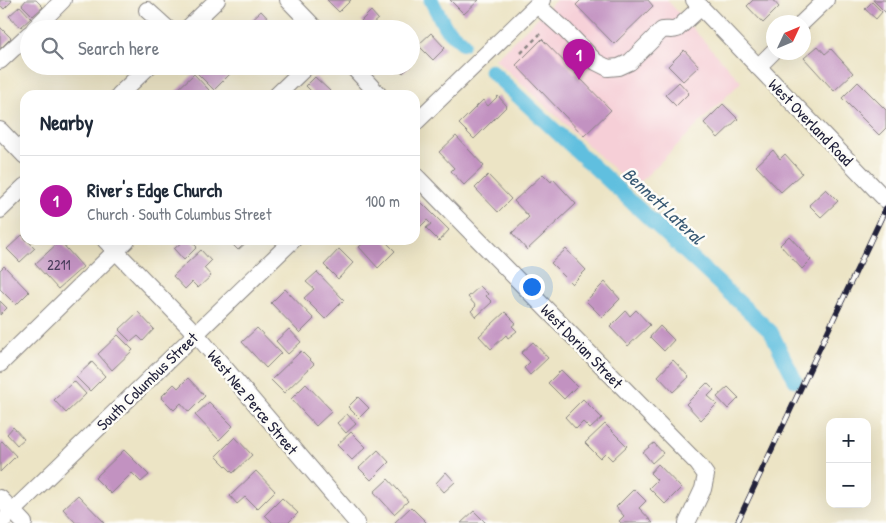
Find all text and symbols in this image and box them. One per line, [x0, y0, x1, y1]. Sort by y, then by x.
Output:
north arrow [766, 15, 811, 60]
search box [20, 20, 420, 75]
icon: search [38, 34, 66, 62]
text: Search here [78, 35, 159, 61]
pin: 1 [563, 39, 595, 80]
street label: West Overland Road [764, 74, 858, 170]
text: Nearby [40, 108, 93, 137]
water label: Bennett Lateral [617, 162, 710, 250]
text: River's Edge Church [87, 177, 222, 203]
text: 1 [53, 190, 59, 212]
text: 100 m [365, 190, 400, 212]
text: Church · South Columbus Street [87, 203, 271, 225]
house number: 2211 [47, 255, 71, 274]
your location [519, 274, 545, 300]
street label: West Dorian Street [536, 299, 628, 393]
street label: South Columbus Street [92, 327, 203, 435]
street label: West Nez Perce Street [203, 345, 304, 460]
map controls [826, 418, 871, 508]
button: + [826, 418, 871, 463]
button: − [826, 463, 871, 508]

